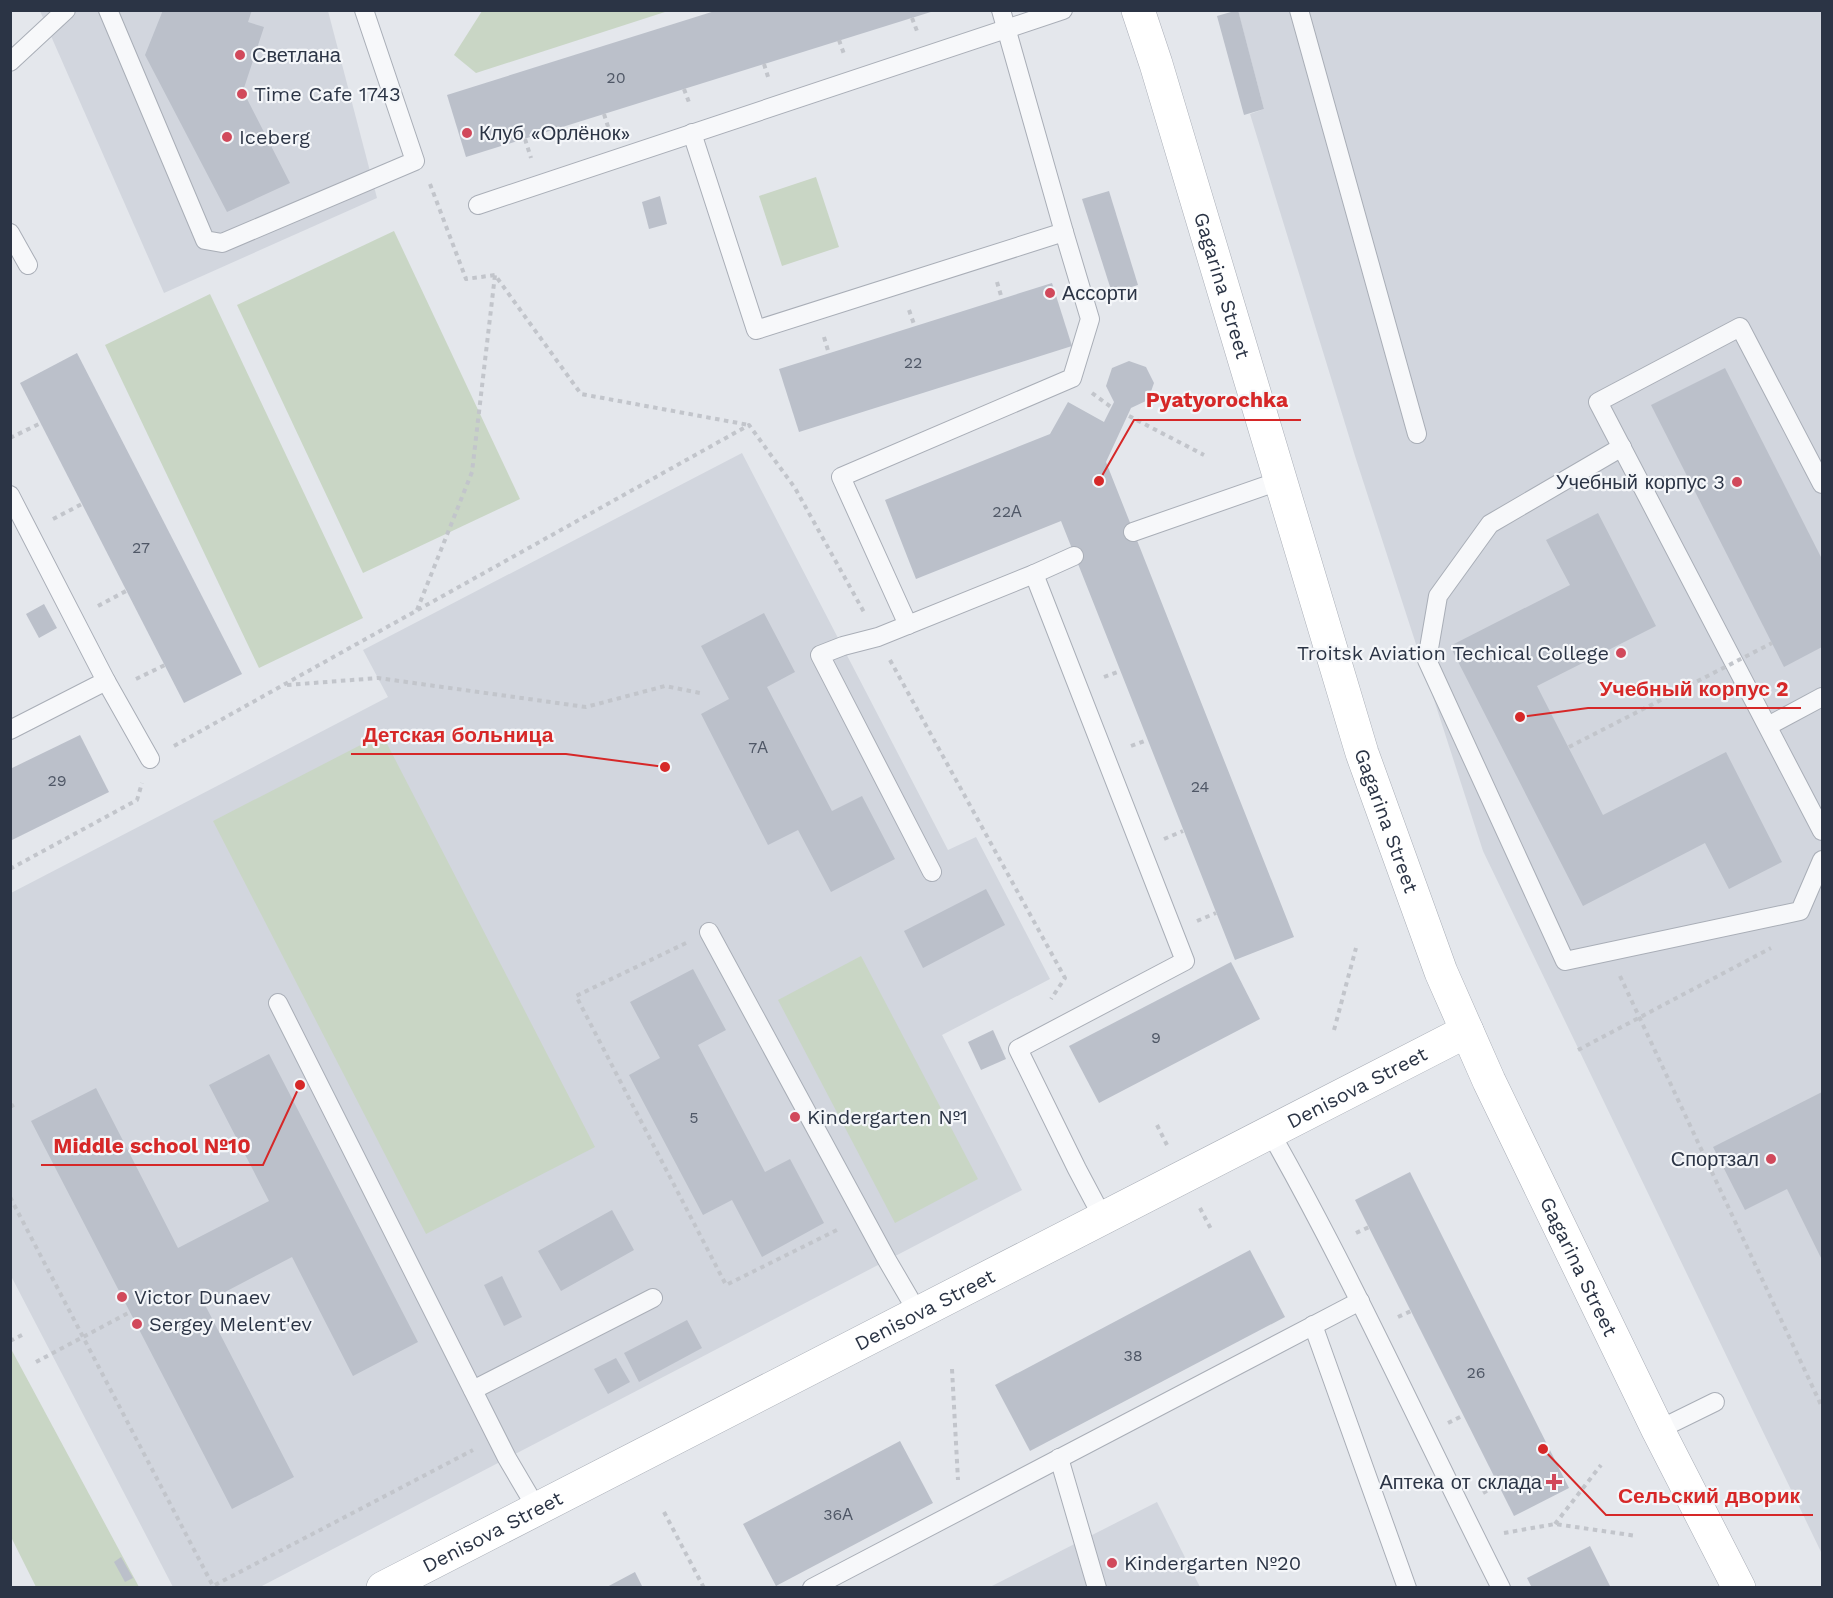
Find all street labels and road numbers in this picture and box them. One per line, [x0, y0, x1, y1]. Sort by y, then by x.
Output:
street label: Gagarina Street [1189, 209, 1256, 362]
street label: Gagarina Street [1349, 745, 1424, 897]
street label: Denisova Street [1283, 1041, 1432, 1133]
street label: Gagarina Street [1535, 1193, 1623, 1340]
street label: Denisova Street [851, 1263, 999, 1356]
street label: Denisova Street [418, 1486, 567, 1578]

